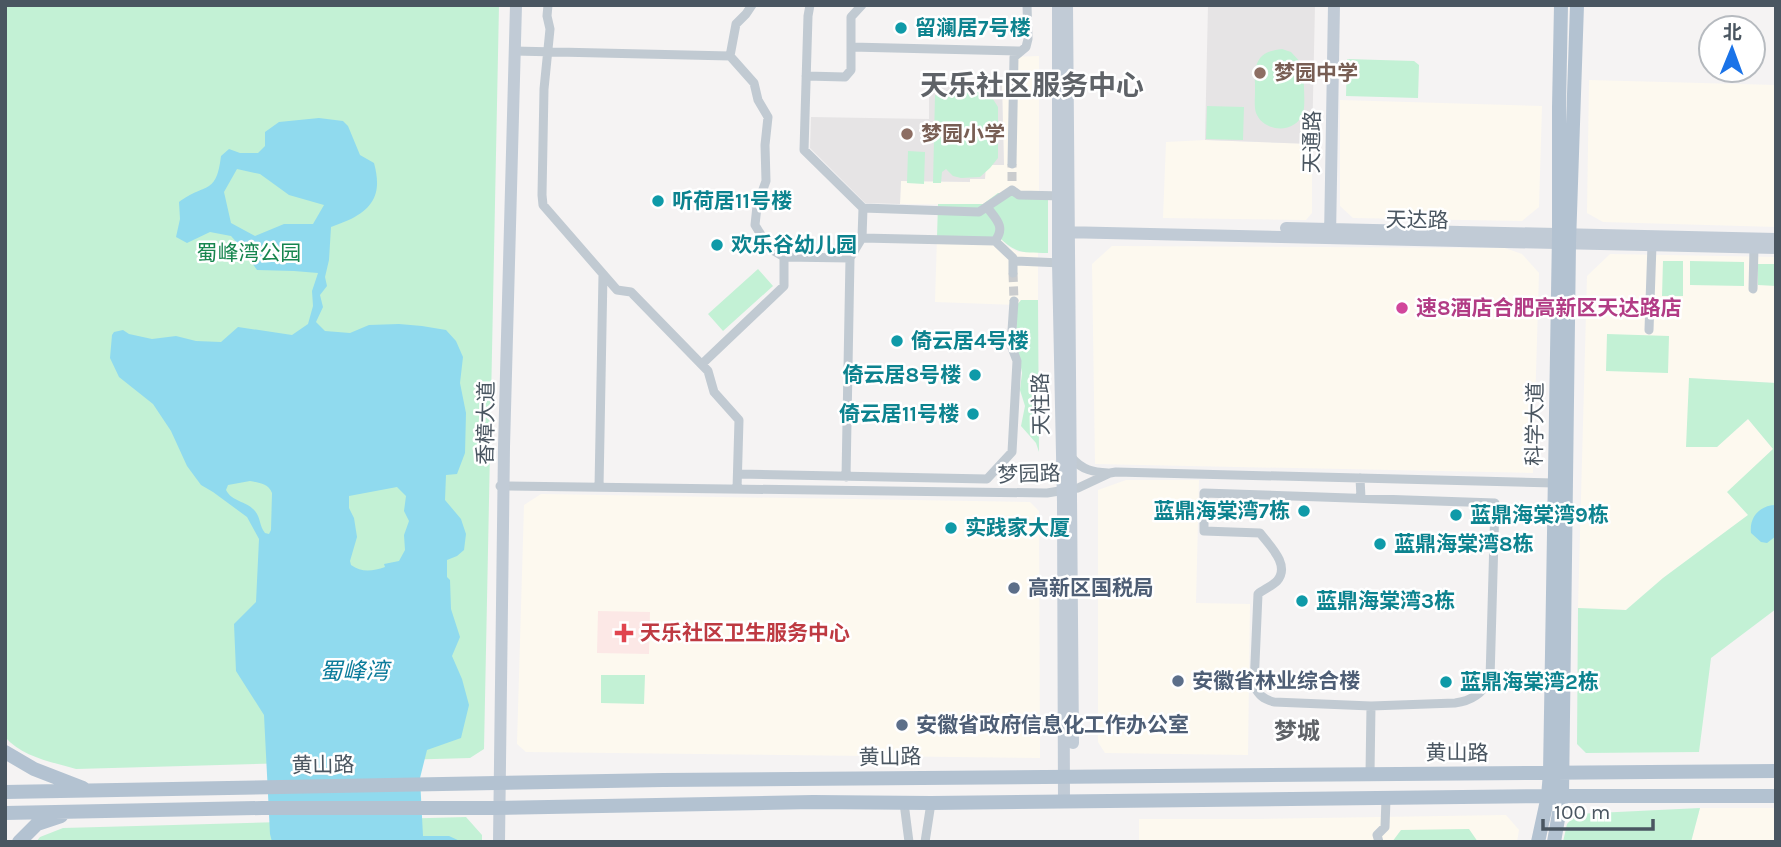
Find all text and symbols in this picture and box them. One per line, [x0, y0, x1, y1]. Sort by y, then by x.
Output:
north arrow [1697, 14, 1767, 84]
place label: 留澜居7号楼 [915, 16, 1030, 40]
marker: 留澜居7号楼 [893, 20, 909, 36]
text: 北 [1723, 22, 1742, 44]
place label: 梦园中学 [1274, 61, 1358, 85]
marker: 梦园中学 [1252, 65, 1268, 81]
district label: 天乐社区服务中心 [920, 69, 1144, 102]
street label: 天通路 [1299, 110, 1325, 174]
place label: 梦园小学 [921, 122, 1005, 146]
marker: 梦园小学 [899, 126, 915, 142]
place label: 听荷居11号楼 [672, 189, 792, 213]
marker: 听荷居11号楼 [650, 193, 666, 209]
street label: 天达路 [1385, 207, 1449, 233]
place label: 欢乐谷幼儿园 [731, 233, 857, 257]
marker: 欢乐谷幼儿园 [709, 237, 725, 253]
park label: 蜀峰湾公园 [197, 241, 302, 265]
place label: 速8酒店合肥高新区天达路店 [1416, 296, 1682, 320]
marker: 速8酒店合肥高新区天达路店 [1394, 300, 1410, 316]
place label: 倚云居4号楼 [911, 329, 1029, 353]
marker: 倚云居4号楼 [889, 333, 905, 349]
place label: 倚云居8号楼 [842, 363, 961, 387]
marker: 倚云居8号楼 [967, 367, 983, 383]
street label: 天柱路 [1028, 372, 1054, 436]
street label: 香樟大道 [473, 381, 499, 465]
street label: 科学大道 [1522, 382, 1548, 466]
place label: 倚云居11号楼 [839, 402, 959, 426]
marker: 倚云居11号楼 [965, 406, 981, 422]
street label: 梦园路 [997, 461, 1061, 487]
place label: 蓝鼎海棠湾7栋 [1154, 499, 1290, 523]
marker: 蓝鼎海棠湾7栋 [1296, 503, 1312, 519]
place label: 蓝鼎海棠湾9栋 [1470, 503, 1609, 527]
marker: 蓝鼎海棠湾9栋 [1448, 507, 1464, 523]
place label: 实践家大厦 [965, 516, 1070, 540]
marker: 实践家大厦 [943, 520, 959, 536]
place label: 蓝鼎海棠湾8栋 [1394, 532, 1534, 556]
marker: 蓝鼎海棠湾8栋 [1372, 536, 1388, 552]
place label: 高新区国税局 [1028, 576, 1154, 600]
marker: 高新区国税局 [1006, 580, 1022, 596]
place label: 蓝鼎海棠湾3栋 [1316, 589, 1455, 613]
marker: 蓝鼎海棠湾3栋 [1294, 593, 1310, 609]
place label: 天乐社区卫生服务中心 [640, 621, 850, 645]
marker: 天乐社区卫生服务中心 [614, 623, 634, 643]
water label: 蜀峰湾 [320, 658, 393, 685]
place label: 安徽省林业综合楼 [1192, 669, 1360, 693]
place label: 蓝鼎海棠湾2栋 [1460, 670, 1599, 694]
marker: 安徽省林业综合楼 [1170, 673, 1186, 689]
marker: 蓝鼎海棠湾2栋 [1438, 674, 1454, 690]
place label: 安徽省政府信息化工作办公室 [916, 713, 1189, 737]
marker: 安徽省政府信息化工作办公室 [894, 717, 910, 733]
district label: 梦城 [1274, 718, 1320, 745]
street label: 黄山路 [1426, 741, 1489, 765]
street label: 黄山路 [858, 744, 922, 770]
street label: 黄山路 [291, 752, 355, 778]
scale bar [1543, 788, 1653, 832]
text: 100 m [1554, 800, 1611, 824]

